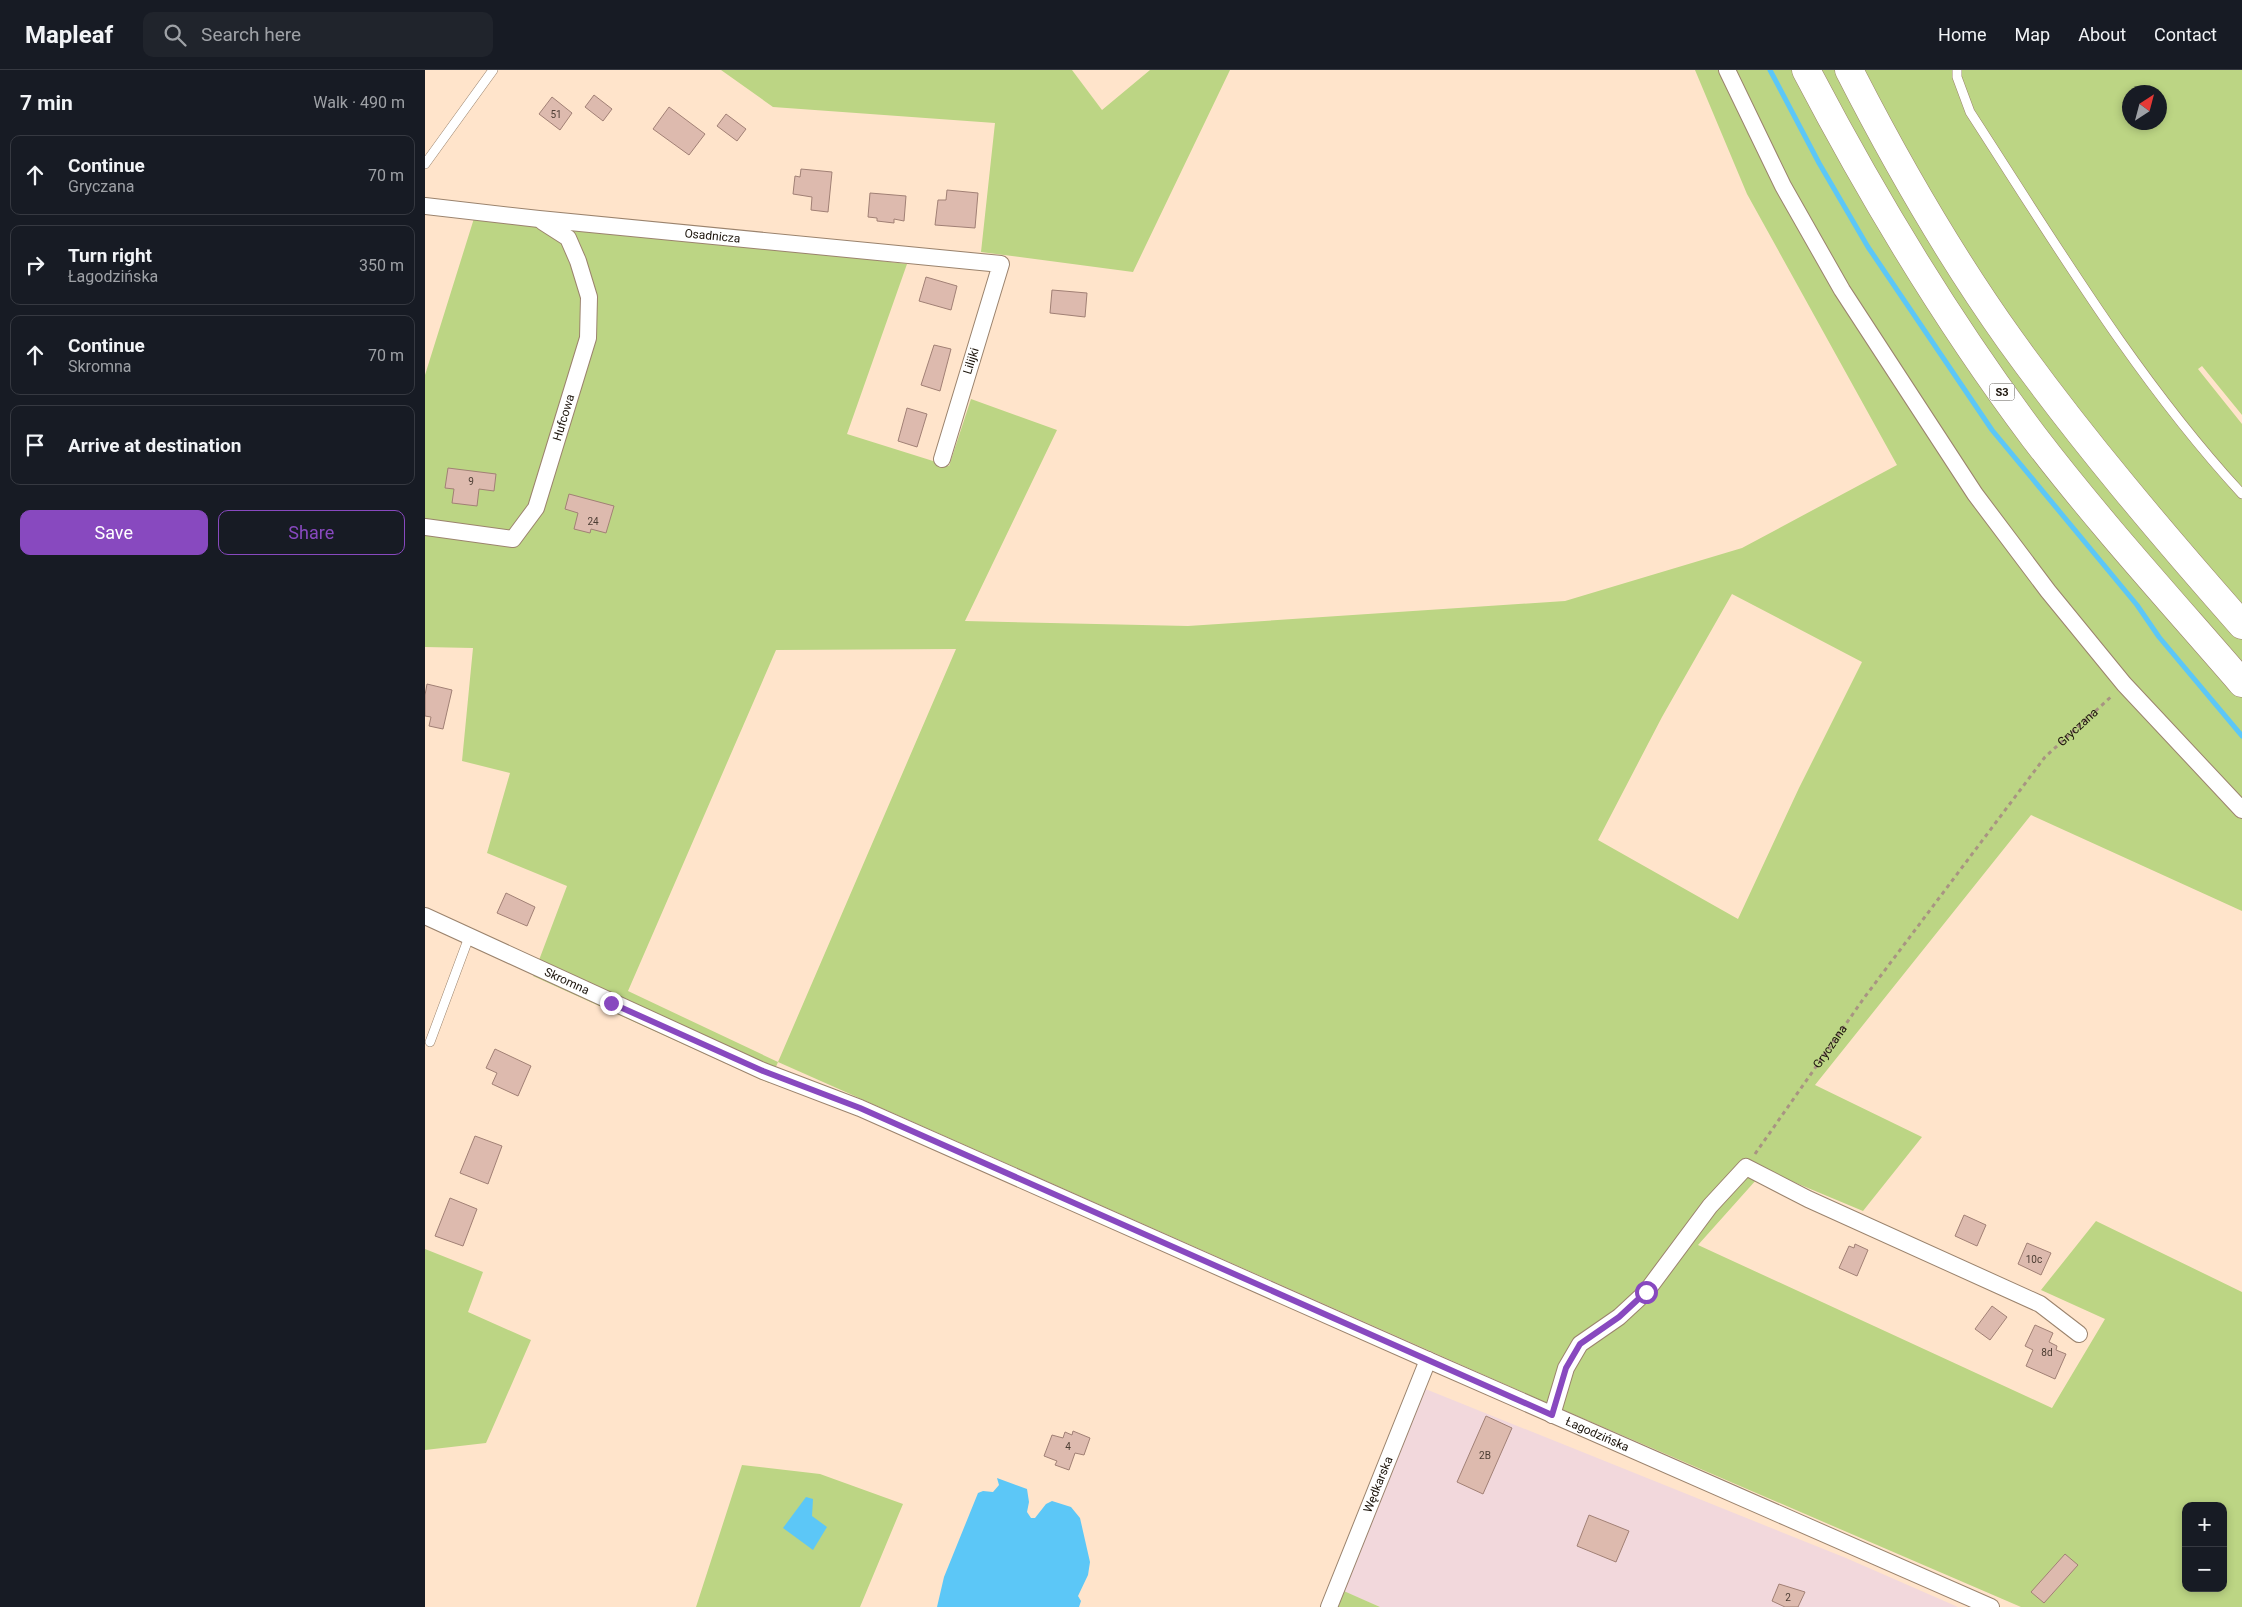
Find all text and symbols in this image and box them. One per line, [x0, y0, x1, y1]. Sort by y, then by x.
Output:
search box [143, 12, 493, 57]
text: Mapleaf [25, 21, 113, 49]
icon: search [161, 21, 189, 49]
text: Search here [201, 23, 301, 46]
text: Home [1938, 24, 1987, 45]
text: Map [2015, 24, 2050, 45]
text: About [2078, 24, 2126, 45]
text: Contact [2154, 24, 2217, 45]
north arrow [2122, 85, 2167, 130]
text: 7 min [20, 91, 73, 115]
text: Walk · 490 m [313, 93, 405, 112]
house number: 51 [550, 109, 562, 120]
text: Continue [68, 154, 145, 177]
icon: ahead [21, 161, 49, 189]
text: 70 m [368, 166, 404, 185]
text: Gryczana [68, 177, 134, 196]
street label: Osadnicza [684, 226, 741, 246]
text: Turn right [68, 244, 152, 267]
icon: right [21, 251, 49, 279]
text: 350 m [359, 256, 404, 275]
text: Łagodzińska [68, 267, 158, 286]
text: Continue [68, 334, 145, 357]
icon: ahead [21, 341, 49, 369]
text: 70 m [368, 346, 404, 365]
street label: Lilijki [960, 346, 982, 376]
text: Skromna [68, 357, 132, 376]
road number: S3 [1989, 384, 2015, 401]
street label: Hufcowa [550, 393, 577, 443]
icon: arrive [21, 431, 49, 459]
text: Arrive at destination [68, 434, 241, 457]
house number: 9 [468, 476, 474, 487]
button: Save [20, 510, 208, 555]
button: Share [218, 510, 405, 555]
house number: 24 [587, 516, 599, 527]
street label: Gryczana [2055, 705, 2101, 749]
street label: Skromna [542, 965, 591, 997]
route end [600, 992, 623, 1015]
street label: Gryczana [1810, 1022, 1850, 1071]
house number: 10c [2026, 1254, 2042, 1265]
route start [1635, 1281, 1658, 1304]
house number: 8d [2041, 1347, 2053, 1358]
street label: Łagodzińska [1564, 1414, 1631, 1454]
house number: 4 [1065, 1441, 1071, 1452]
house number: 2B [1479, 1450, 1491, 1461]
street label: Wędkarska [1361, 1454, 1396, 1515]
map controls [2182, 1502, 2227, 1592]
button: + [2182, 1502, 2227, 1547]
button: − [2182, 1547, 2227, 1592]
house number: 2 [1785, 1592, 1791, 1603]

